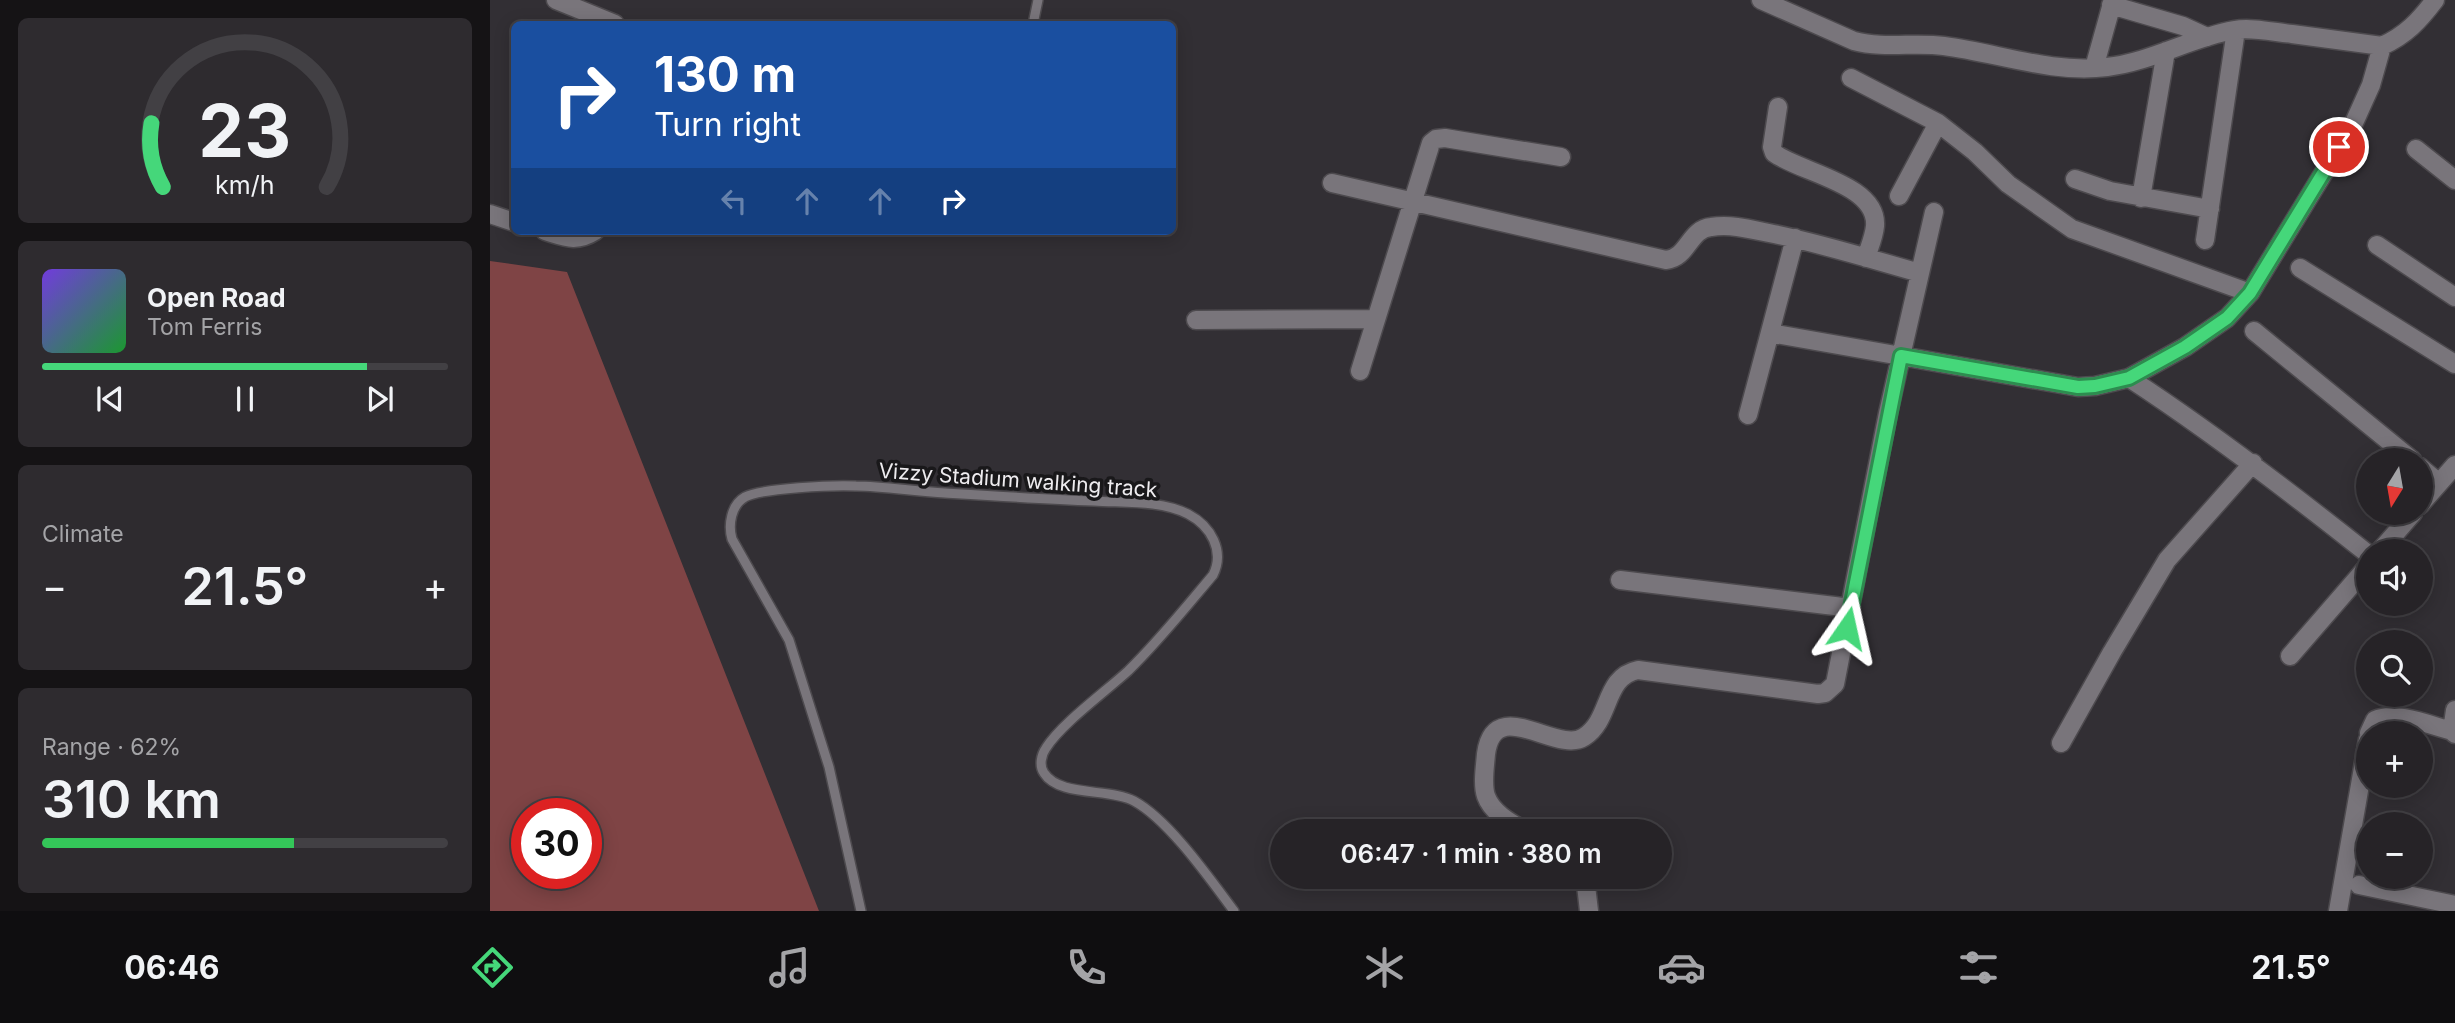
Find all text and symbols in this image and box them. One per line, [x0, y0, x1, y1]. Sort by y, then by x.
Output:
text: 130 m [654, 45, 796, 104]
icon: right [539, 49, 630, 140]
text: 23 [199, 86, 291, 175]
text: Turn right [654, 105, 801, 144]
pin [2309, 117, 2369, 177]
icon: arrive [2320, 128, 2358, 166]
text: km/h [215, 169, 275, 199]
icon: left [715, 182, 753, 220]
icon: ahead [788, 182, 826, 220]
icon: ahead [861, 182, 899, 220]
icon: right [934, 182, 972, 220]
text: Open Road [147, 282, 286, 313]
text: Tom Ferris [147, 313, 262, 341]
icon: previous [91, 380, 129, 418]
icon: pause [226, 380, 264, 418]
icon: next [361, 380, 399, 418]
north arrow [2356, 448, 2432, 525]
map controls [2356, 448, 2433, 889]
street label: Vizzy Stadium walking track [878, 458, 1159, 502]
text: Climate [42, 520, 124, 548]
button: sound [2356, 539, 2433, 616]
text: 21.5° [182, 555, 308, 618]
text: − [42, 563, 67, 609]
text: + [423, 563, 448, 609]
position arrow [1810, 591, 1884, 665]
button: search [2356, 630, 2433, 707]
button: + [2356, 721, 2433, 798]
text: Range · 62% [42, 733, 181, 761]
text: 310 km [42, 768, 221, 831]
speed limit sign: 30 [511, 798, 602, 889]
button: − [2356, 812, 2433, 889]
text: 06:47 · 1 min · 380 m [1340, 838, 1602, 869]
icon: directions [468, 943, 517, 992]
icon: music [765, 943, 814, 992]
icon: phone [1062, 943, 1111, 992]
icon: climate [1360, 943, 1409, 992]
icon: car [1657, 943, 1706, 992]
icon: filters [1954, 943, 2003, 992]
text: 06:46 [124, 948, 220, 987]
text: 21.5° [2251, 948, 2331, 987]

